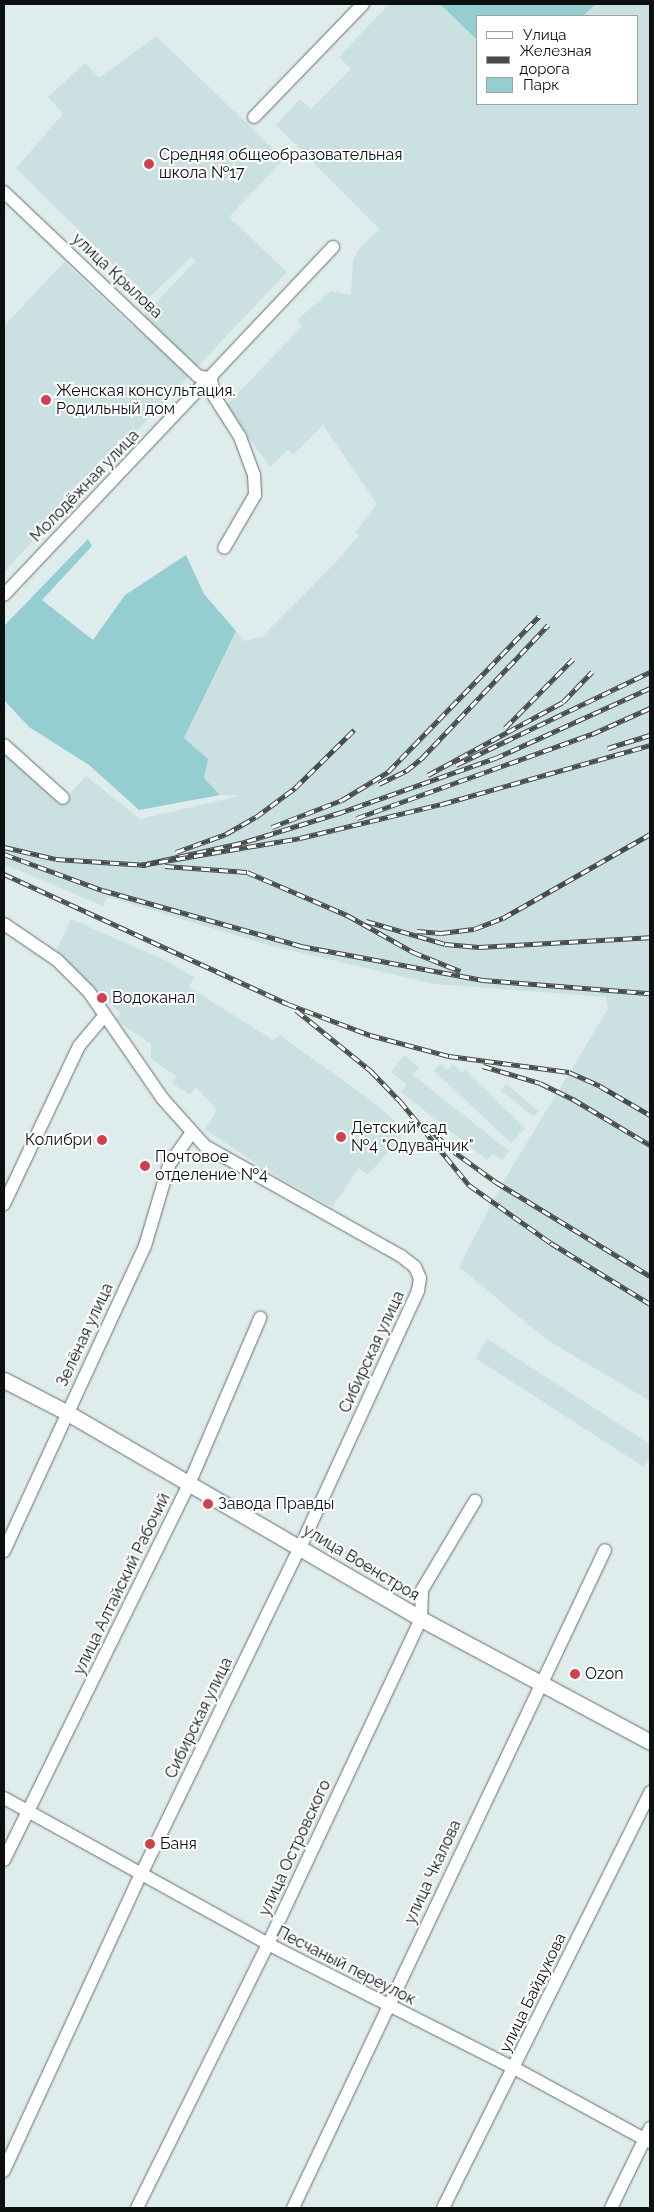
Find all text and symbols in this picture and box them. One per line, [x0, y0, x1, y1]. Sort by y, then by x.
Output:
legend [477, 15, 639, 105]
text: Улица [523, 26, 567, 44]
text: Железная дорога [520, 42, 592, 78]
text: Парк [523, 76, 559, 94]
place label: Средняя общеобразовательная школа №17 [159, 145, 402, 183]
marker: Средняя общеобразовательная школа №17 [143, 158, 155, 170]
street label: улица Крылова [68, 229, 166, 323]
place label: Женская консультация. Родильный дом [56, 381, 235, 419]
marker: Женская консультация. Родильный дом [40, 394, 52, 406]
street label: Молодёжная улица [26, 426, 144, 546]
place label: Водоканал [112, 988, 195, 1008]
marker: Водоканал [96, 992, 108, 1004]
place label: Детский сад №4 "Одуванчик" [351, 1118, 474, 1156]
place label: Колибри [25, 1130, 92, 1150]
marker: Детский сад №4 "Одуванчик" [335, 1131, 347, 1143]
marker: Колибри [96, 1134, 108, 1146]
place label: Почтовое отделение №4 [155, 1147, 268, 1185]
marker: Почтовое отделение №4 [139, 1160, 151, 1172]
street label: Зелёная улица [53, 1280, 117, 1390]
street label: Сибирская улица [335, 1288, 409, 1416]
street label: улица Алтайский Рабочий [69, 1490, 175, 1678]
place label: Завода Правды [218, 1494, 334, 1514]
marker: Завода Правды [202, 1498, 214, 1510]
street label: улица Военстроя [299, 1521, 423, 1605]
street label: Сибирская улица [161, 1654, 237, 1782]
place label: Ozon [585, 1664, 624, 1684]
marker: Ozon [569, 1668, 581, 1680]
street label: улица Островского [255, 1777, 335, 1919]
street label: улица Чкалова [401, 1817, 465, 1927]
place label: Баня [160, 1834, 197, 1854]
marker: Баня [144, 1838, 156, 1850]
street label: Песчаный переулок [273, 1923, 419, 2009]
street label: улица Байдукова [496, 1930, 570, 2056]

